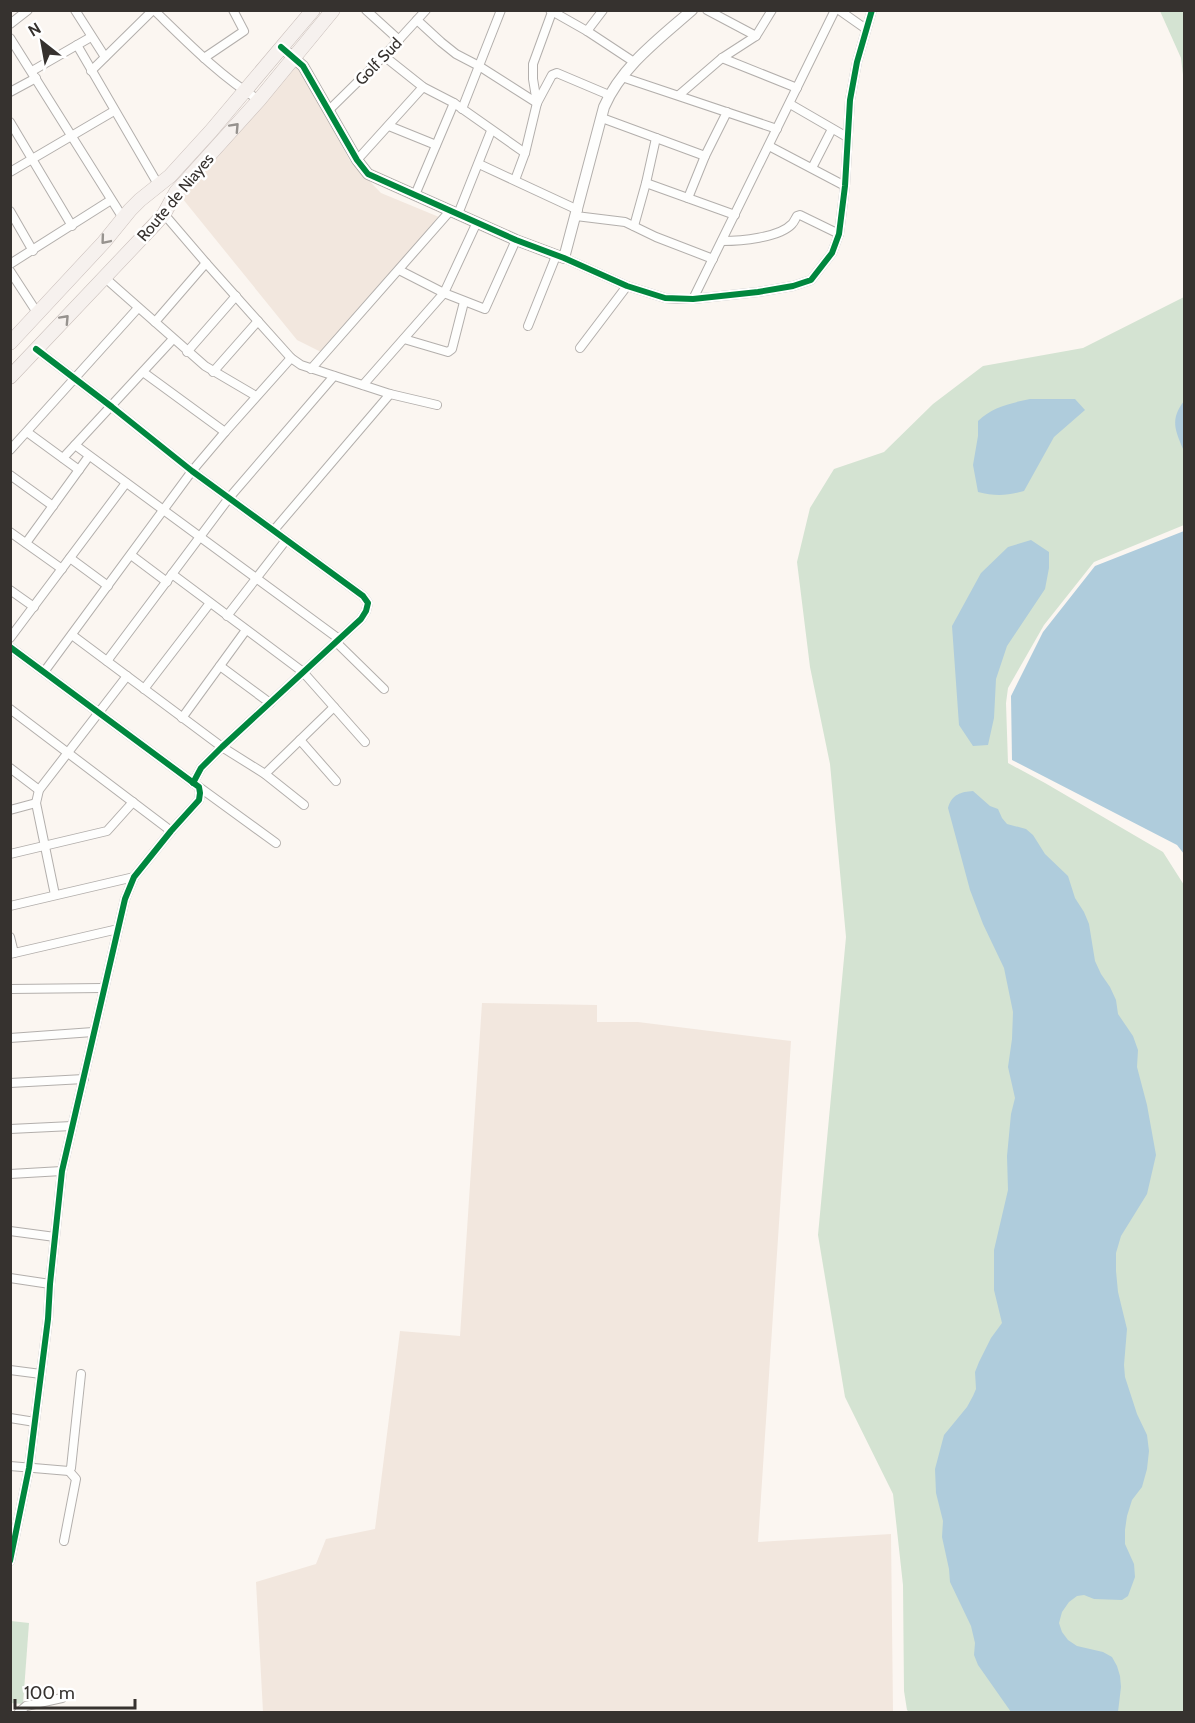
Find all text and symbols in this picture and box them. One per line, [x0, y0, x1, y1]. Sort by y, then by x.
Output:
north arrow [12, 12, 72, 72]
text: N [25, 19, 44, 41]
street label: Golf Sud [351, 34, 406, 89]
one-way arrow [228, 123, 239, 133]
street label: Route de Niayes [133, 149, 218, 245]
one-way arrow [101, 233, 112, 244]
one-way arrow [57, 315, 68, 326]
scale bar [15, 1672, 135, 1710]
text: 100 m [24, 1682, 75, 1704]

